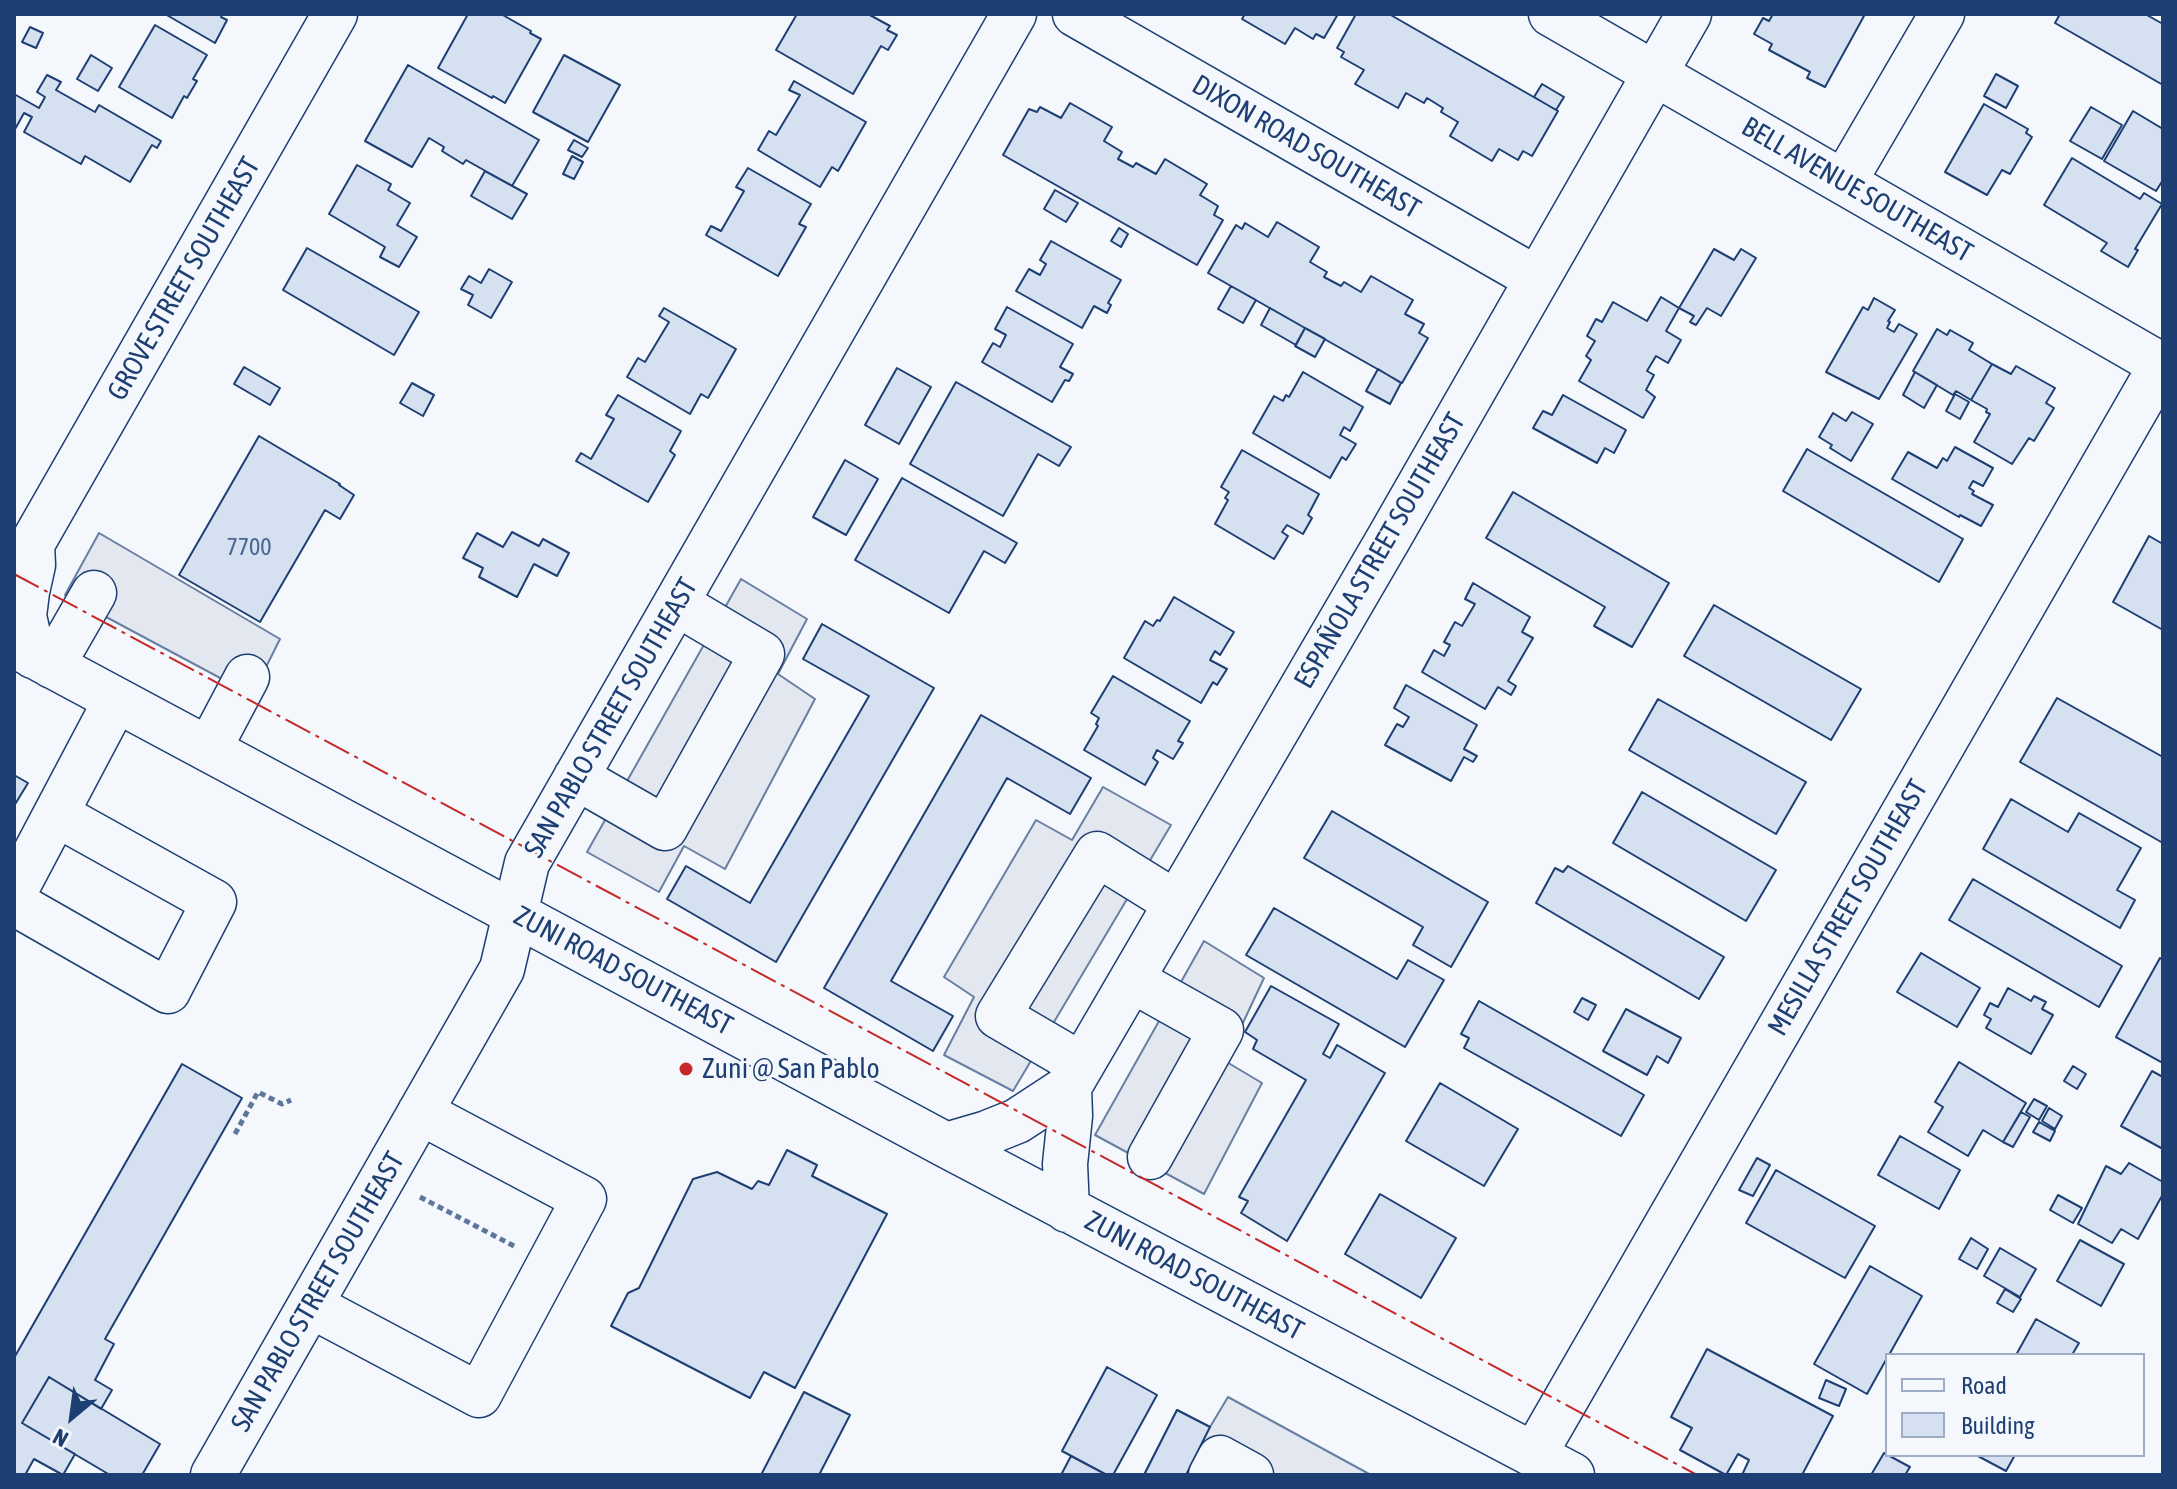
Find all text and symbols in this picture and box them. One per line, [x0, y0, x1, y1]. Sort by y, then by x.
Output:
street label: DIXON ROAD SOUTHEAST [1186, 68, 1426, 226]
street label: BELL AVENUE SOUTHEAST [1735, 110, 1979, 270]
street label: GROVE STREET SOUTHEAST [101, 152, 267, 406]
street label: ESPAÑOLA STREET SOUTHEAST [1287, 407, 1473, 695]
house number: 7700 [226, 533, 272, 561]
street label: SAN PABLO STREET SOUTHEAST [517, 572, 705, 864]
street label: MESILLA STREET SOUTHEAST [1761, 774, 1935, 1042]
street label: ZUNI ROAD SOUTHEAST [508, 899, 738, 1043]
place label: Zuni @ San Pablo [702, 1052, 880, 1086]
marker: Zuni @ San Pablo [677, 1060, 695, 1078]
street label: SAN PABLO STREET SOUTHEAST [224, 1146, 412, 1438]
street label: ZUNI ROAD SOUTHEAST [1079, 1204, 1309, 1348]
legend [1885, 1353, 2145, 1457]
text: Road [1961, 1372, 2007, 1399]
north arrow [32, 1377, 112, 1457]
text: Building [1961, 1412, 2034, 1439]
text: N [48, 1423, 72, 1453]

